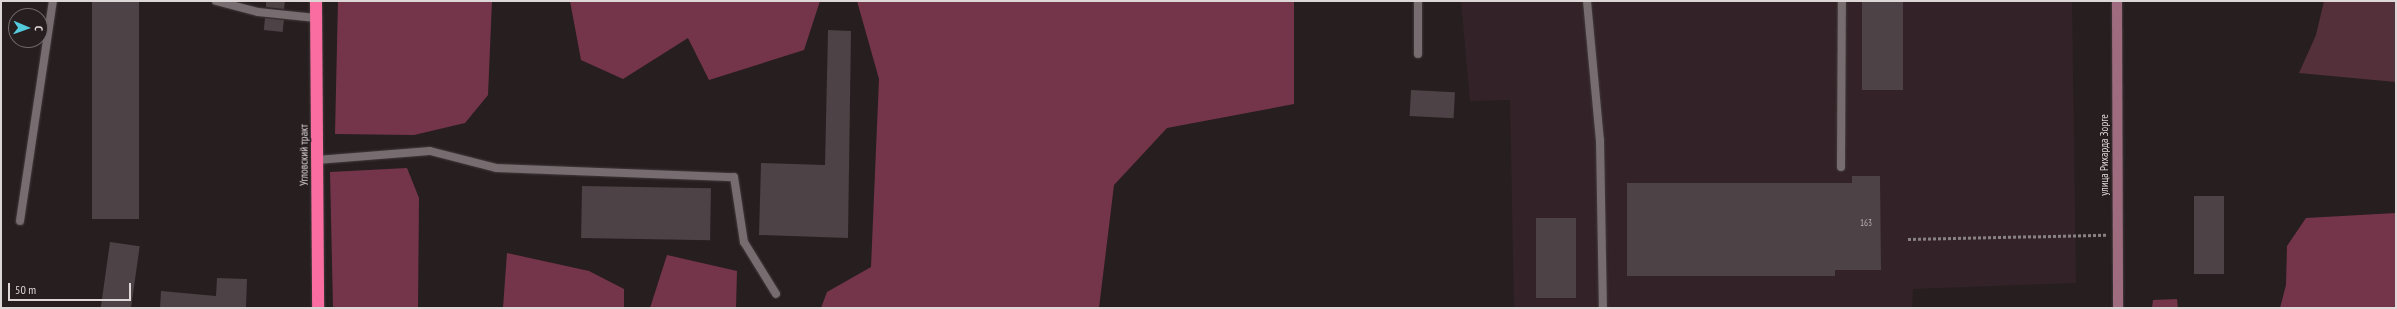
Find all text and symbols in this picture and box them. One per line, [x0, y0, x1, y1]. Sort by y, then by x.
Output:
north arrow [8, 8, 48, 48]
text: С [32, 26, 46, 31]
street label: улица Рихарда Зорге [2097, 114, 2111, 196]
street label: Угловский тракт [297, 124, 311, 186]
house number: 163 [1860, 218, 1872, 228]
scale bar [10, 275, 133, 301]
text: 50 m [15, 282, 36, 297]

